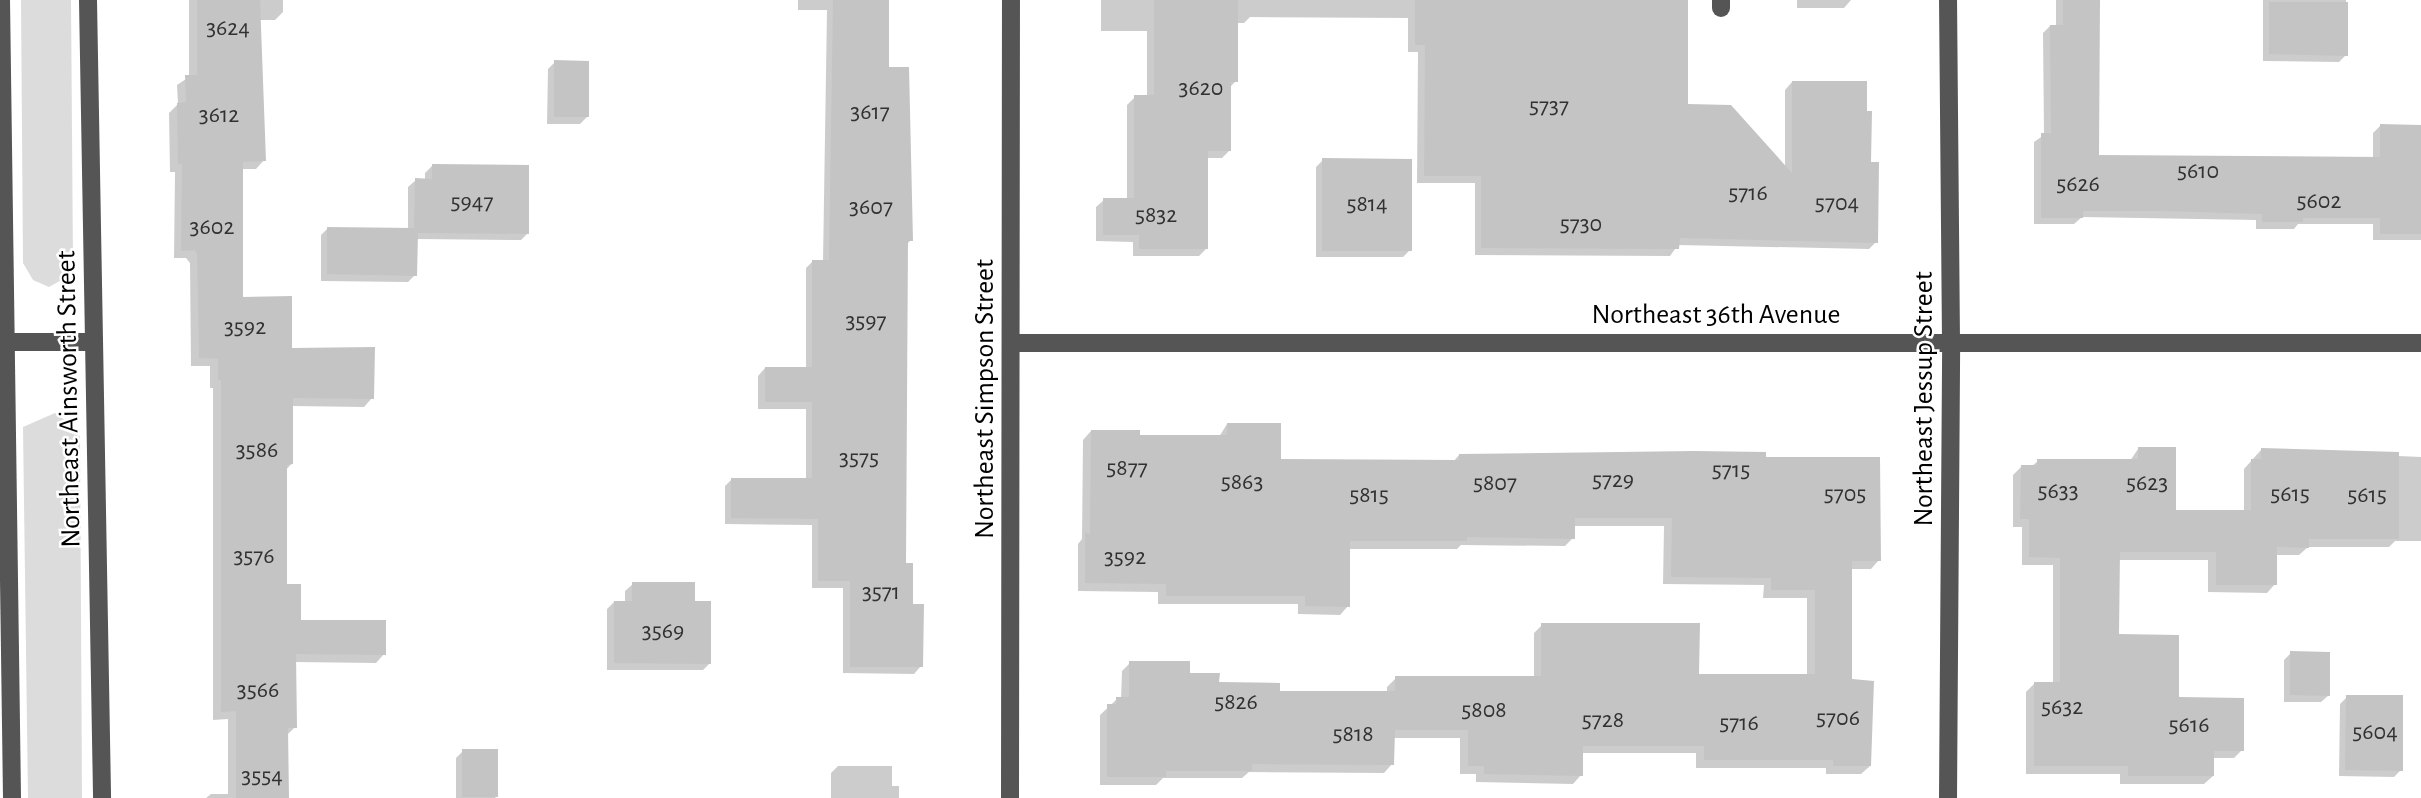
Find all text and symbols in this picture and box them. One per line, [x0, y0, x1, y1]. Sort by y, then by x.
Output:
house number: 3624 [206, 15, 250, 43]
house number: 3620 [1179, 75, 1223, 103]
house number: 5737 [1529, 93, 1569, 121]
house number: 3617 [850, 99, 890, 127]
house number: 3612 [199, 102, 239, 130]
house number: 5610 [2177, 158, 2219, 186]
house number: 5626 [2056, 171, 2100, 199]
house number: 5716 [1728, 180, 1768, 208]
house number: 5602 [2297, 188, 2341, 216]
house number: 5947 [451, 189, 493, 217]
house number: 5704 [1815, 190, 1859, 218]
house number: 5814 [1346, 191, 1388, 219]
house number: 3607 [849, 194, 893, 222]
house number: 5832 [1135, 202, 1177, 230]
house number: 5730 [1560, 211, 1602, 239]
house number: 3602 [190, 214, 234, 242]
street label: Northeast Ainsworth Street [50, 250, 88, 548]
street label: Northeast Simpson Street [968, 259, 1002, 539]
street label: Northeast Jessup Street [1907, 271, 1941, 527]
street label: Northeast 36th Avenue [1592, 298, 1840, 332]
house number: 3597 [845, 308, 887, 336]
house number: 3592 [224, 314, 266, 342]
house number: 3586 [236, 437, 278, 465]
house number: 3575 [839, 445, 879, 473]
house number: 5877 [1106, 455, 1148, 483]
house number: 5715 [1712, 457, 1750, 485]
house number: 5729 [1592, 467, 1634, 495]
house number: 5863 [1221, 469, 1263, 497]
house number: 5807 [1473, 470, 1517, 498]
house number: 5623 [2126, 470, 2168, 498]
house number: 5633 [2037, 478, 2079, 506]
house number: 5705 [1824, 481, 1866, 509]
house number: 5615 [2270, 481, 2310, 509]
house number: 5815 [1349, 482, 1389, 510]
house number: 5615 [2347, 482, 2387, 510]
house number: 3576 [233, 543, 275, 571]
house number: 3592 [1104, 544, 1146, 572]
house number: 3571 [862, 579, 900, 607]
house number: 3569 [642, 618, 684, 646]
house number: 3566 [237, 677, 279, 705]
house number: 5826 [1214, 689, 1258, 717]
house number: 5632 [2041, 694, 2083, 722]
house number: 5808 [1461, 697, 1507, 725]
house number: 5706 [1816, 705, 1860, 733]
house number: 5728 [1582, 707, 1624, 735]
house number: 5716 [1719, 710, 1759, 738]
house number: 5616 [2169, 712, 2209, 740]
house number: 5604 [2352, 719, 2398, 747]
house number: 5818 [1332, 721, 1374, 749]
house number: 3554 [241, 763, 283, 791]

